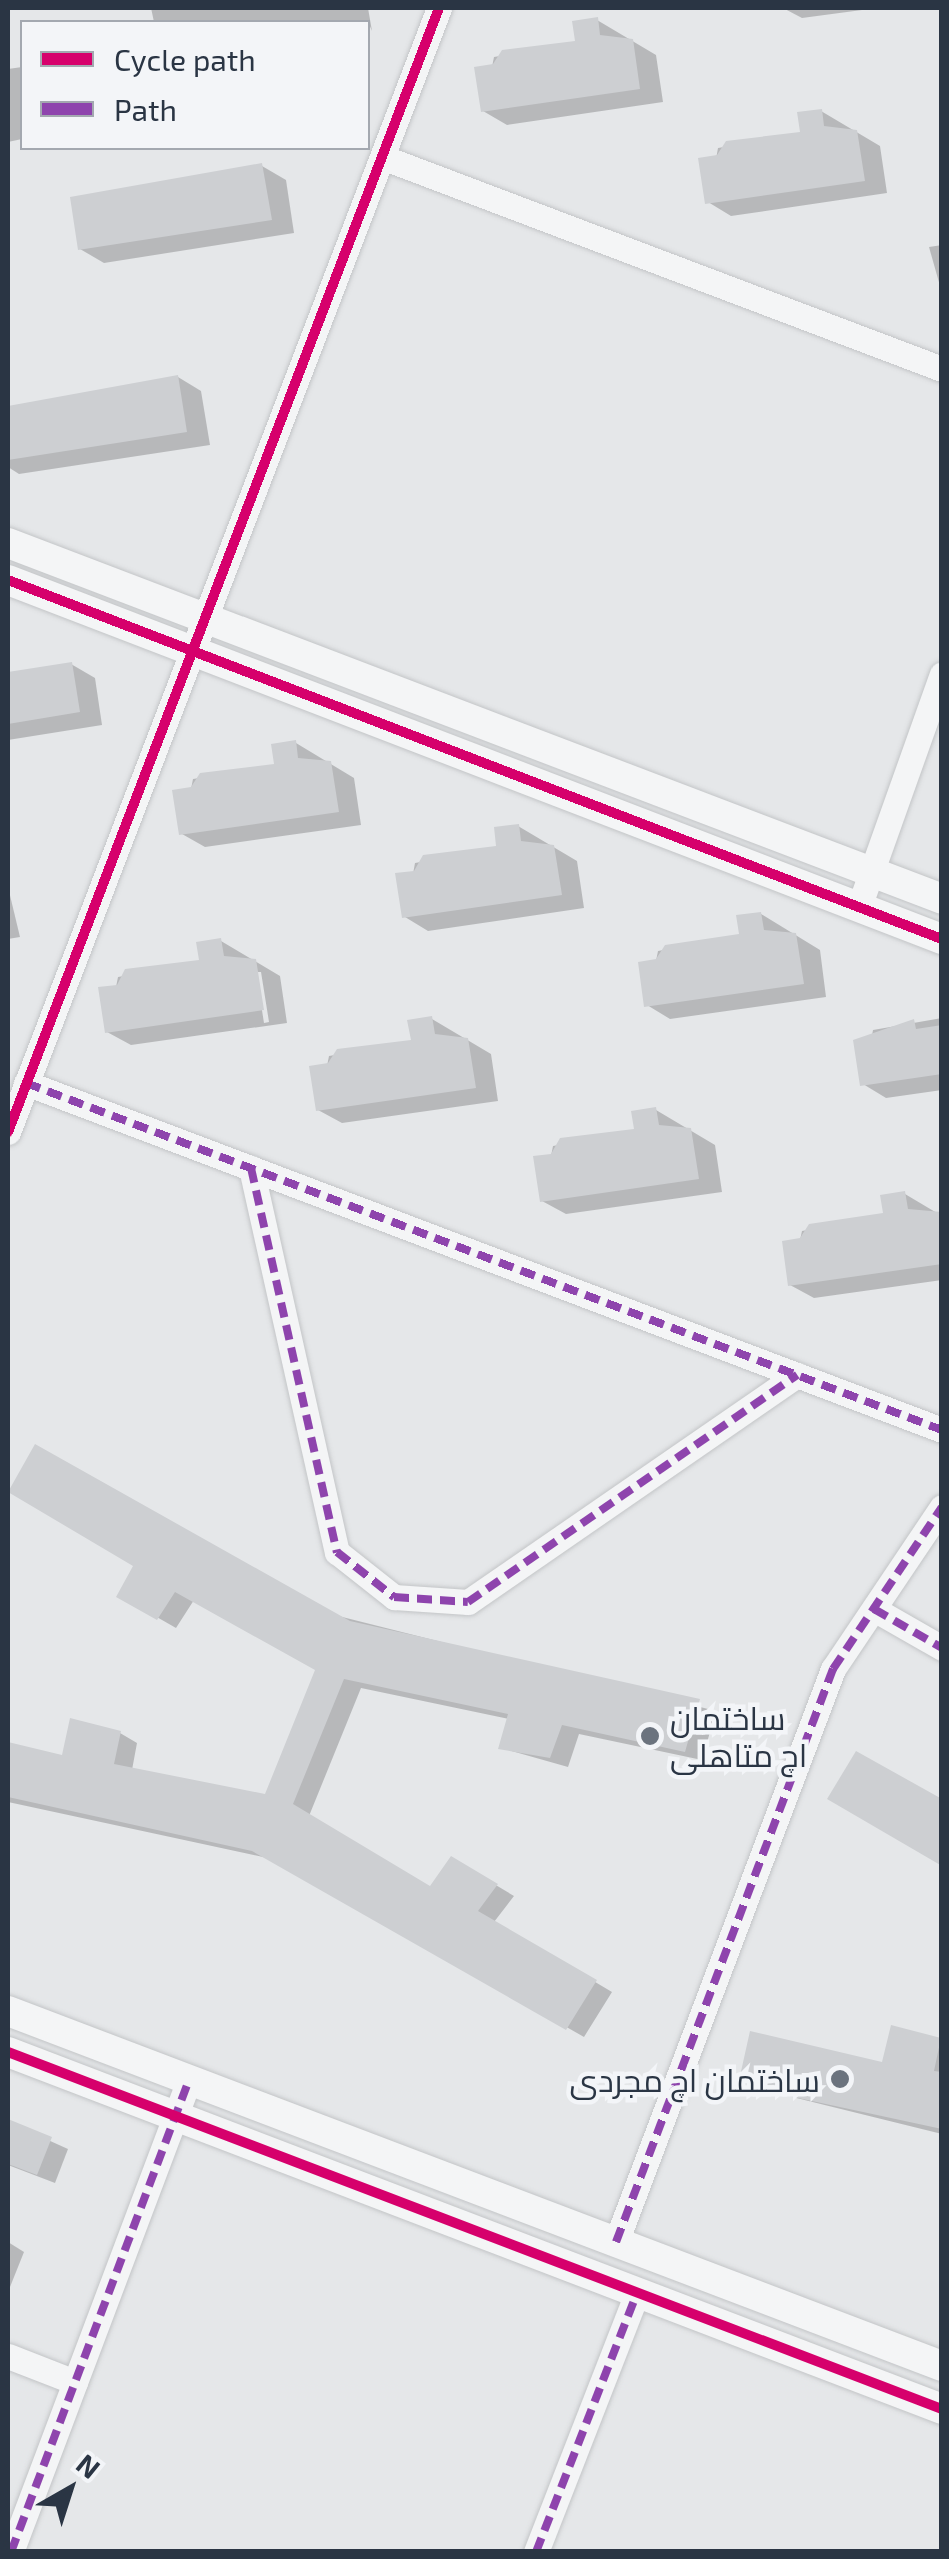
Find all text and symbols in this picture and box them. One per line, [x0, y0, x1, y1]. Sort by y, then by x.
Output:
legend [20, 20, 370, 150]
text: Cycle path [114, 41, 256, 77]
text: Path [114, 91, 177, 127]
place label: ساختمان اچ متاهلی [670, 1699, 807, 1774]
marker: ساختمان اچ متاهلی [639, 1725, 661, 1747]
place label: ساختمان اچ مجردی [570, 2060, 820, 2098]
marker: ساختمان اچ مجردی [829, 2068, 851, 2090]
north arrow [20, 2439, 120, 2539]
text: N [70, 2446, 107, 2485]

